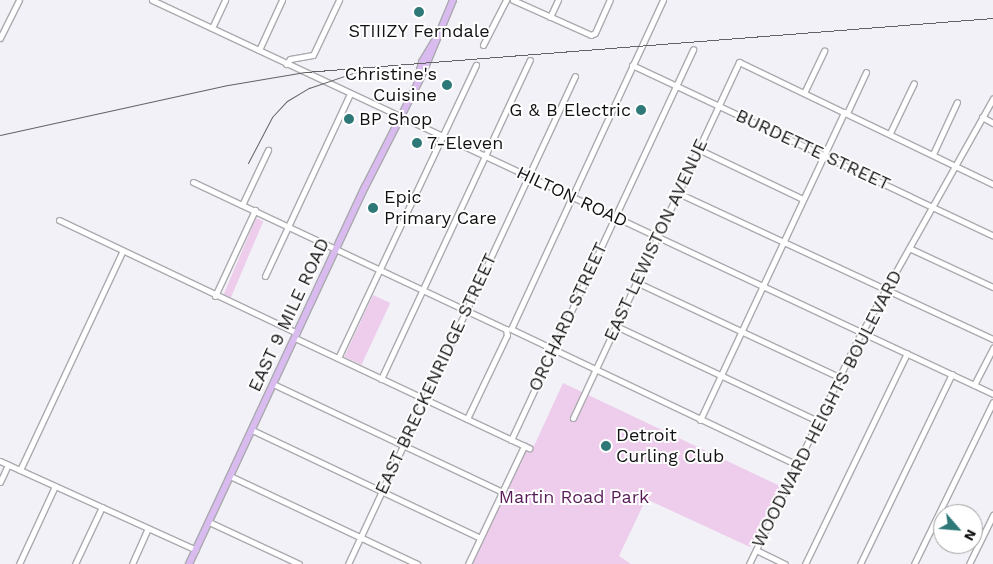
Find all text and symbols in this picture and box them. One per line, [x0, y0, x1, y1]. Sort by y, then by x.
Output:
marker: STIIIZY Ferndale [413, 6, 425, 18]
place label: STIIIZY Ferndale [348, 20, 490, 42]
place label: Christine's Cuisine [345, 64, 437, 106]
marker: Christine's Cuisine [441, 79, 453, 91]
place label: G & B Electric [509, 99, 631, 121]
marker: G & B Electric [635, 104, 647, 116]
street label: BURDETTE STREET [732, 105, 894, 195]
place label: BP Shop [359, 108, 433, 130]
marker: BP Shop [343, 113, 355, 125]
place label: 7-Eleven [427, 132, 503, 154]
street label: EAST LEWISTON AVENUE [599, 135, 713, 345]
marker: 7-Eleven [411, 137, 423, 149]
street label: HILTON ROAD [513, 162, 631, 232]
place label: Epic Primary Care [384, 187, 497, 230]
marker: Epic Primary Care [366, 201, 380, 215]
street label: EAST 9 MILE ROAD [244, 235, 334, 395]
street label: ORCHARD STREET [524, 239, 612, 395]
street label: EAST BRECKENRIDGE STREET [371, 250, 501, 498]
street label: WOODWARD HEIGHTS BOULEVARD [747, 267, 907, 551]
place label: Detroit Curling Club [616, 425, 724, 468]
marker: Detroit Curling Club [600, 440, 612, 452]
park label: Martin Road Park [499, 486, 649, 508]
north arrow [933, 504, 983, 554]
text: N [961, 527, 980, 544]

